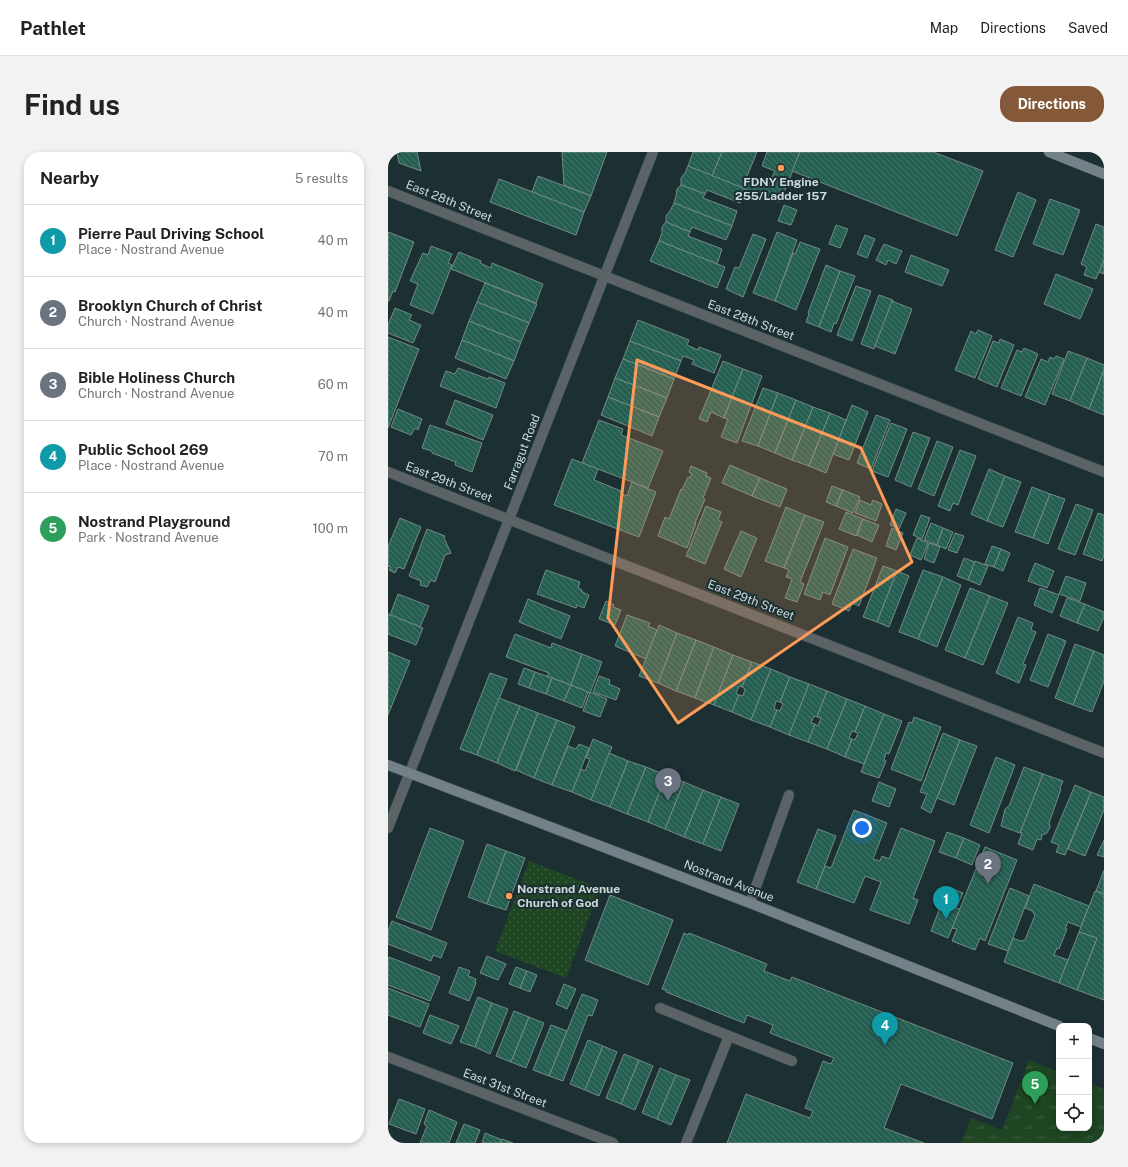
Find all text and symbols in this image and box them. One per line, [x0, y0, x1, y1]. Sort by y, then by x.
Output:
text: Pathlet [20, 17, 86, 39]
text: Map [930, 20, 958, 36]
text: Directions [980, 20, 1046, 36]
text: Saved [1068, 20, 1108, 36]
button: Directions [1000, 86, 1104, 122]
text: Find us [24, 88, 120, 121]
marker: FDNY Engine 255/Ladder 157 [776, 163, 786, 173]
text: Nearby [40, 168, 99, 188]
text: 5 results [295, 171, 348, 186]
place label: FDNY Engine 255/Ladder 157 [735, 175, 827, 203]
street label: East 28th Street [404, 177, 495, 225]
text: Pierre Paul Driving School [78, 225, 264, 242]
text: 1 [50, 233, 56, 248]
text: 40 m [317, 233, 348, 248]
text: Place · Nostrand Avenue [78, 242, 224, 257]
text: Brooklyn Church of Christ [78, 297, 262, 314]
street label: East 28th Street [706, 297, 797, 343]
text: 2 [49, 305, 57, 320]
text: 40 m [317, 305, 348, 320]
text: Church · Nostrand Avenue [78, 314, 234, 329]
text: Bible Holiness Church [78, 369, 235, 386]
text: 3 [49, 377, 57, 392]
text: 60 m [318, 377, 348, 392]
text: Church · Nostrand Avenue [78, 386, 234, 401]
street label: Farragut Road [501, 412, 543, 492]
text: Public School 269 [78, 441, 208, 458]
text: 4 [49, 449, 57, 464]
text: 70 m [318, 449, 348, 464]
text: Place · Nostrand Avenue [78, 458, 224, 473]
street label: East 29th Street [404, 459, 495, 505]
text: Nostrand Playground [78, 513, 230, 530]
text: 5 [49, 521, 57, 536]
text: 100 m [312, 521, 348, 536]
text: Park · Nostrand Avenue [78, 530, 219, 545]
street label: East 29th Street [706, 577, 797, 623]
pin: 3 [655, 768, 681, 801]
your location [852, 818, 872, 838]
pin: 2 [975, 851, 1001, 884]
street label: Nostrand Avenue [682, 857, 776, 905]
place label: Norstrand Avenue Church of God [517, 882, 620, 910]
pin: 1 [933, 886, 959, 919]
marker: Norstrand Avenue Church of God [504, 891, 514, 901]
pin: 4 [872, 1012, 898, 1045]
map controls [1056, 1023, 1092, 1131]
button: + [1056, 1023, 1092, 1059]
button: − [1056, 1059, 1092, 1095]
street label: East 31st Street [461, 1066, 549, 1111]
pin: 5 [1022, 1071, 1048, 1104]
button: locate [1056, 1095, 1092, 1131]

